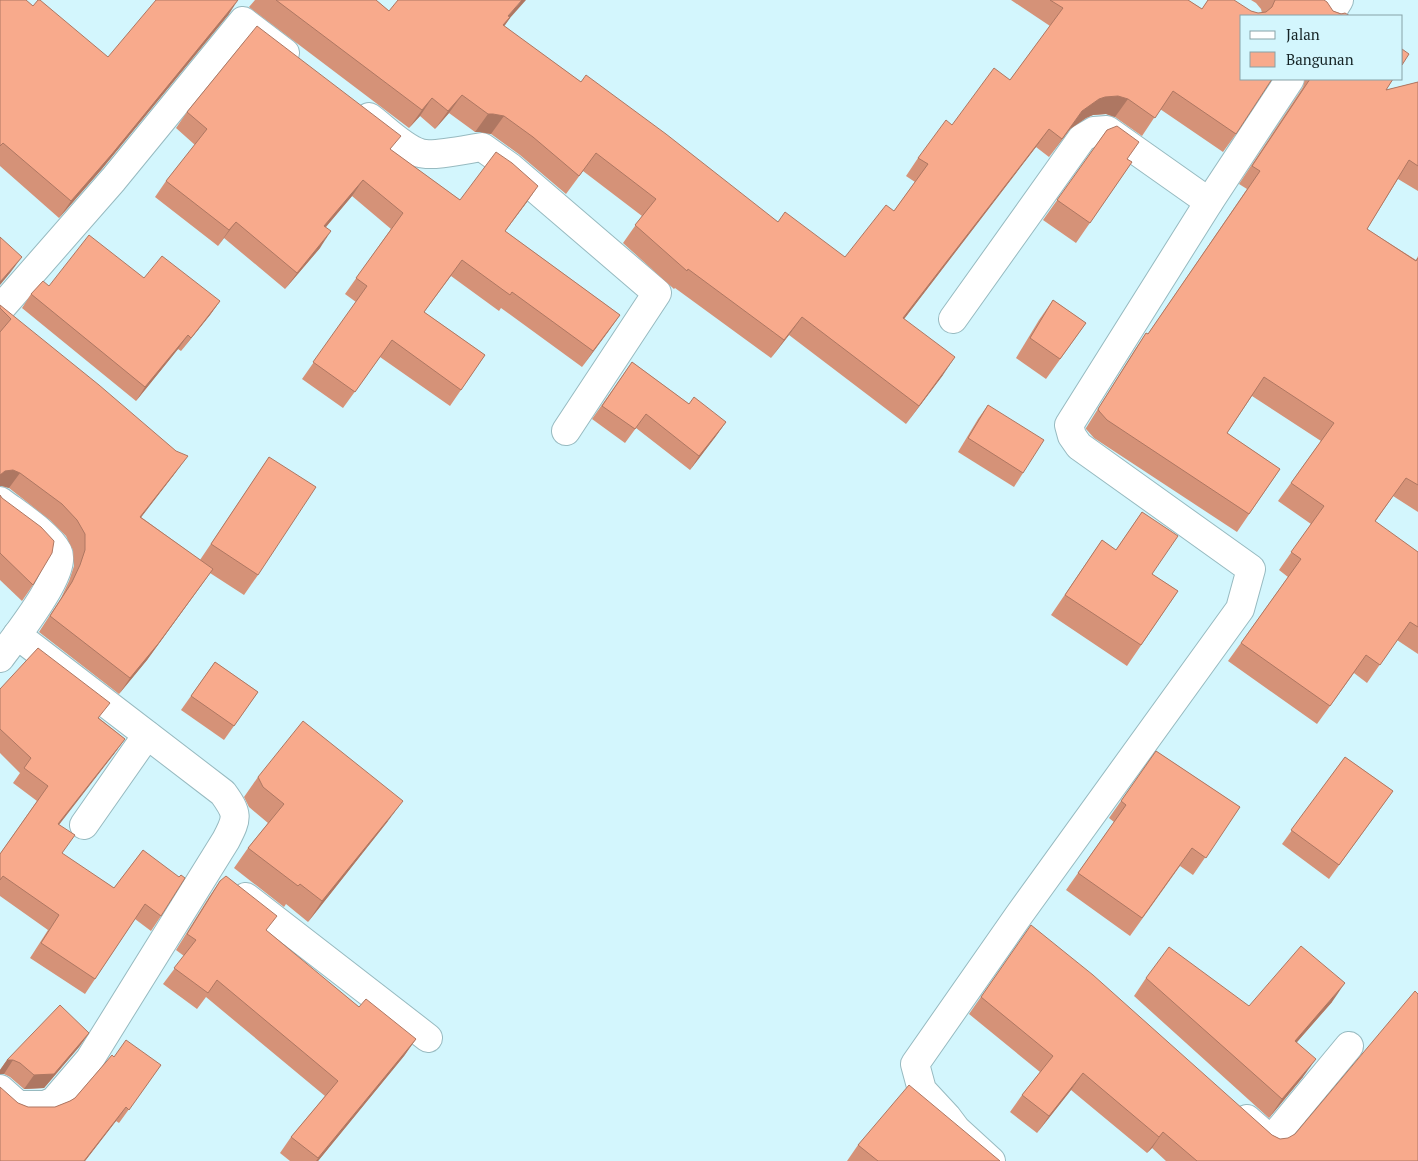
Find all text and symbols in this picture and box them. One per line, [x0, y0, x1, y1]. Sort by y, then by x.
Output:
legend [1240, 15, 1403, 80]
text: Jalan [1286, 24, 1320, 44]
text: Bangunan [1286, 49, 1354, 69]

